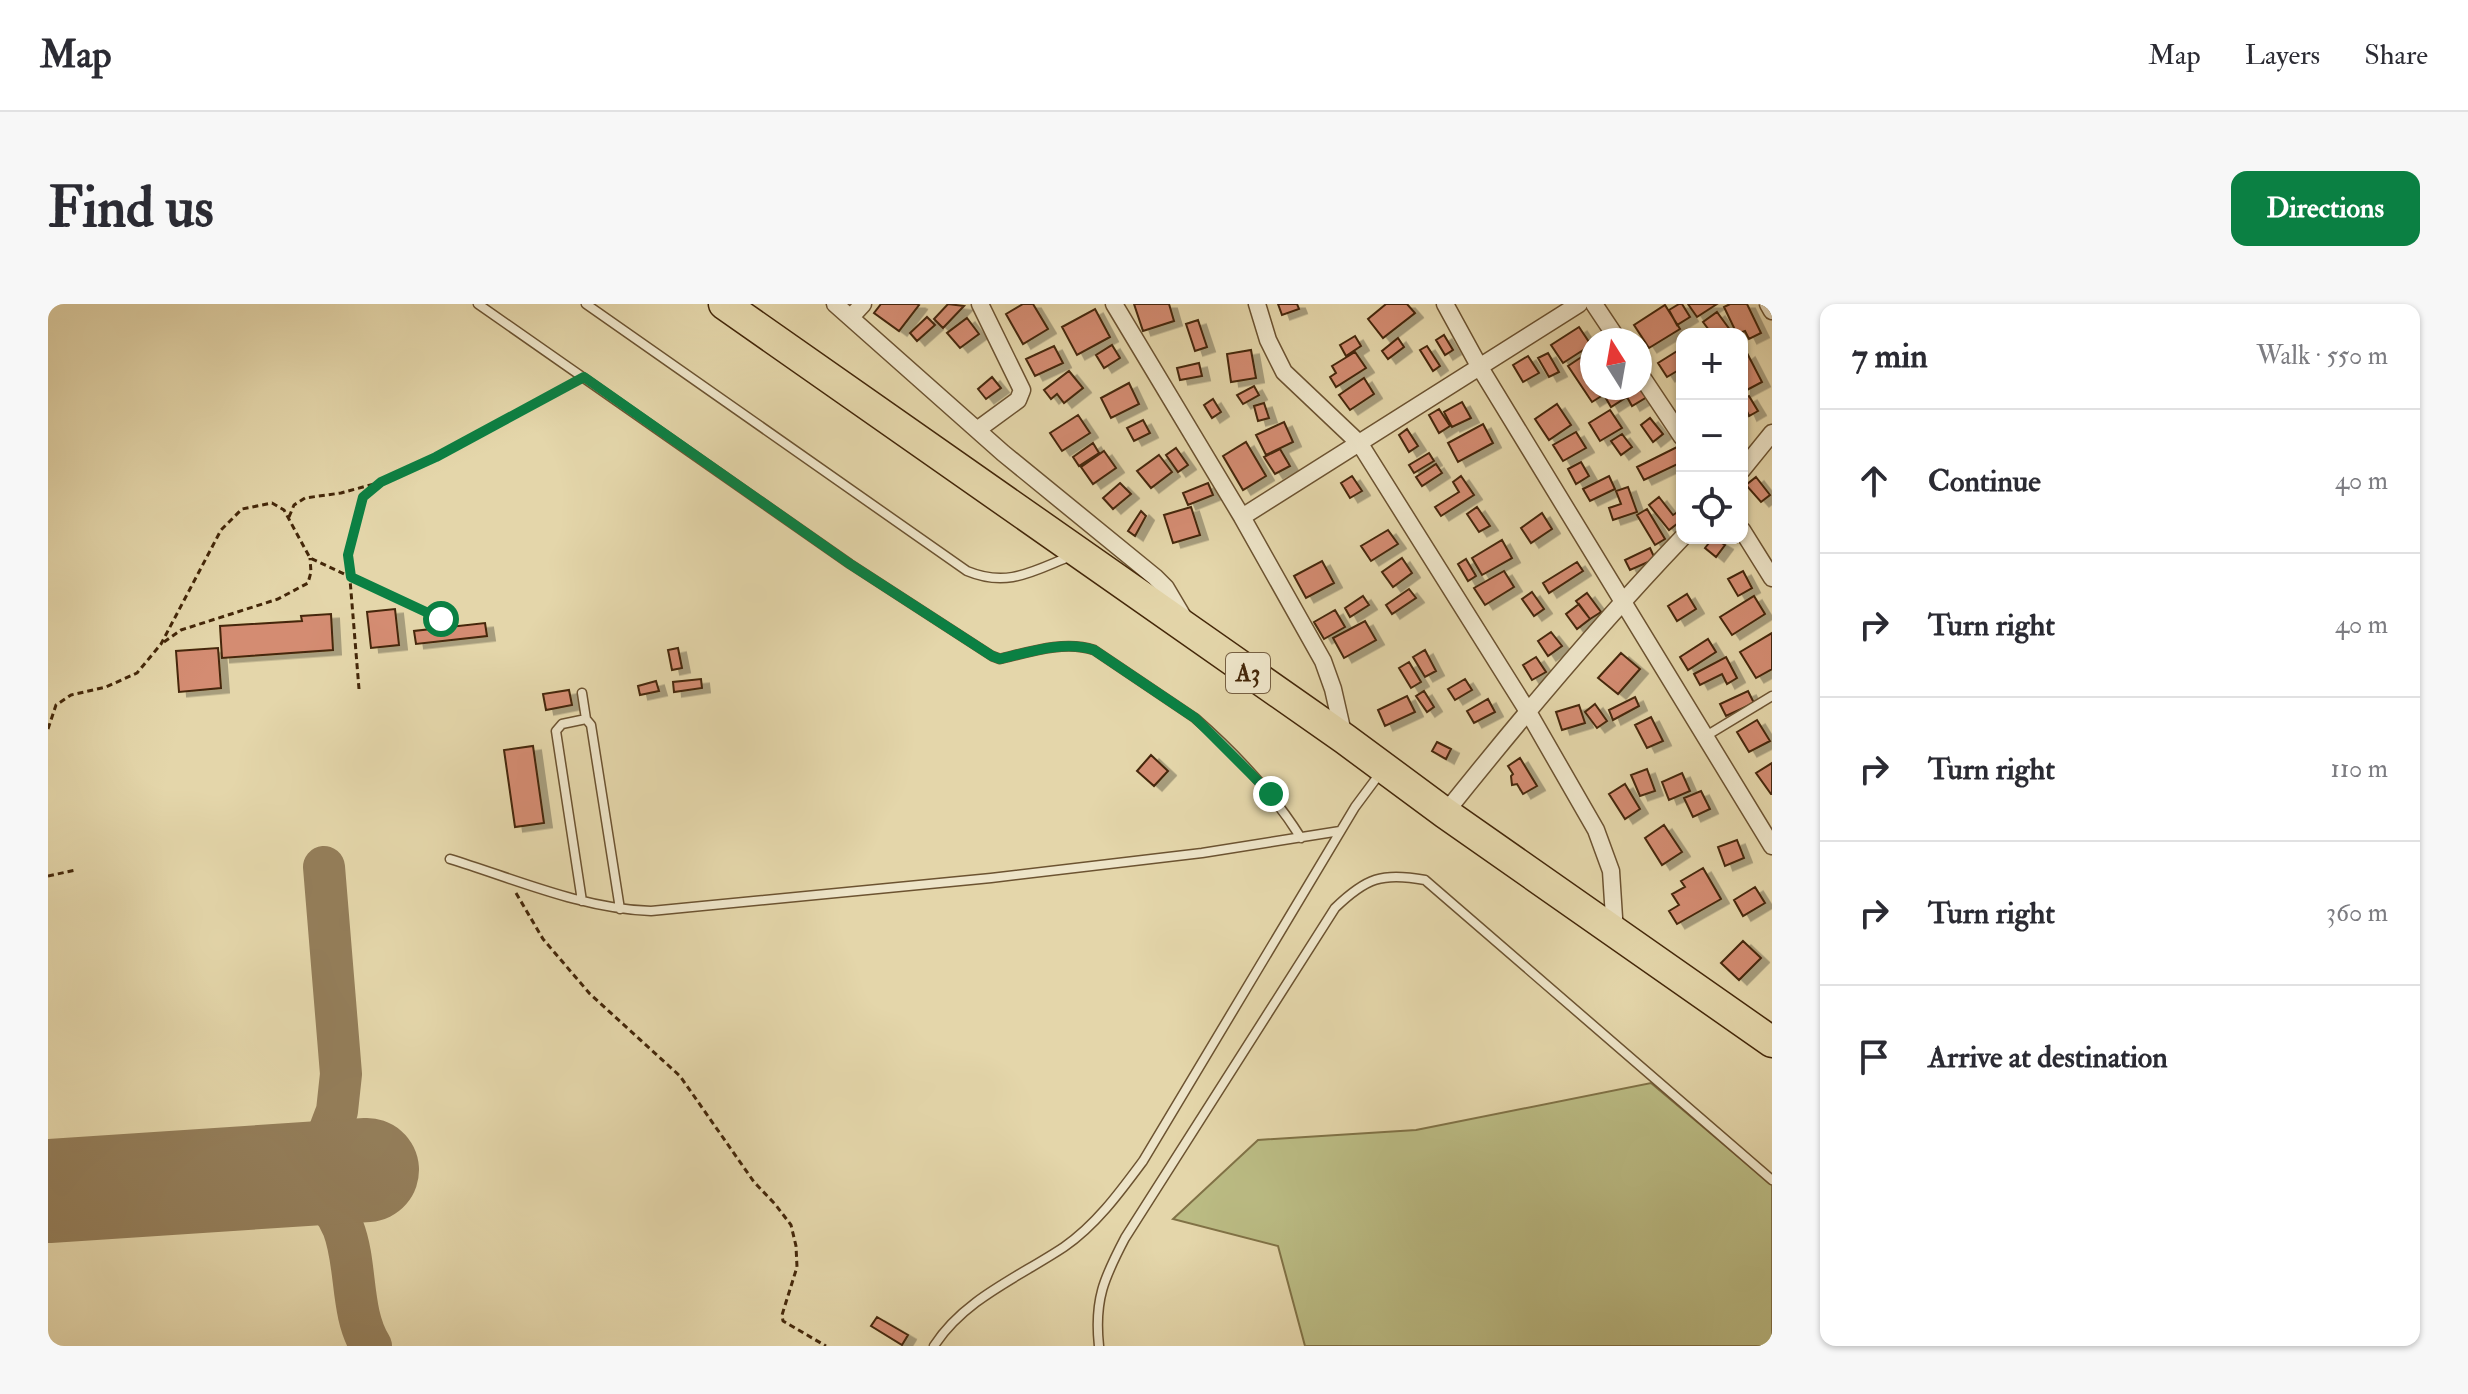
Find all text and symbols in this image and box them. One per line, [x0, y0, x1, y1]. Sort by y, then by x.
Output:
text: Map [40, 31, 111, 79]
text: Map [2148, 38, 2201, 73]
text: Layers [2245, 38, 2320, 73]
text: Share [2364, 38, 2428, 73]
button: Directions [2231, 171, 2420, 246]
text: Find us [48, 173, 214, 244]
north arrow [1580, 328, 1652, 400]
map controls [1676, 328, 1748, 544]
button: + [1676, 328, 1748, 400]
text: 7 min [1852, 335, 1928, 378]
text: Walk · 550 m [2256, 340, 2388, 372]
button: − [1676, 400, 1748, 472]
icon: ahead [1852, 459, 1896, 503]
text: Continue [1928, 463, 2041, 500]
text: 40 m [2335, 465, 2388, 497]
button: locate [1676, 472, 1748, 544]
route start [423, 601, 459, 637]
icon: right [1852, 603, 1896, 647]
text: Turn right [1928, 607, 2055, 644]
text: 40 m [2335, 609, 2388, 641]
road number: A3 [1226, 653, 1270, 693]
icon: right [1852, 747, 1896, 791]
text: Turn right [1928, 751, 2055, 788]
text: 110 m [2331, 753, 2388, 785]
route end [1253, 776, 1289, 812]
icon: right [1852, 891, 1896, 935]
text: Turn right [1928, 895, 2055, 932]
text: 360 m [2326, 897, 2388, 929]
icon: arrive [1852, 1035, 1896, 1079]
text: Arrive at destination [1928, 1039, 2168, 1076]

